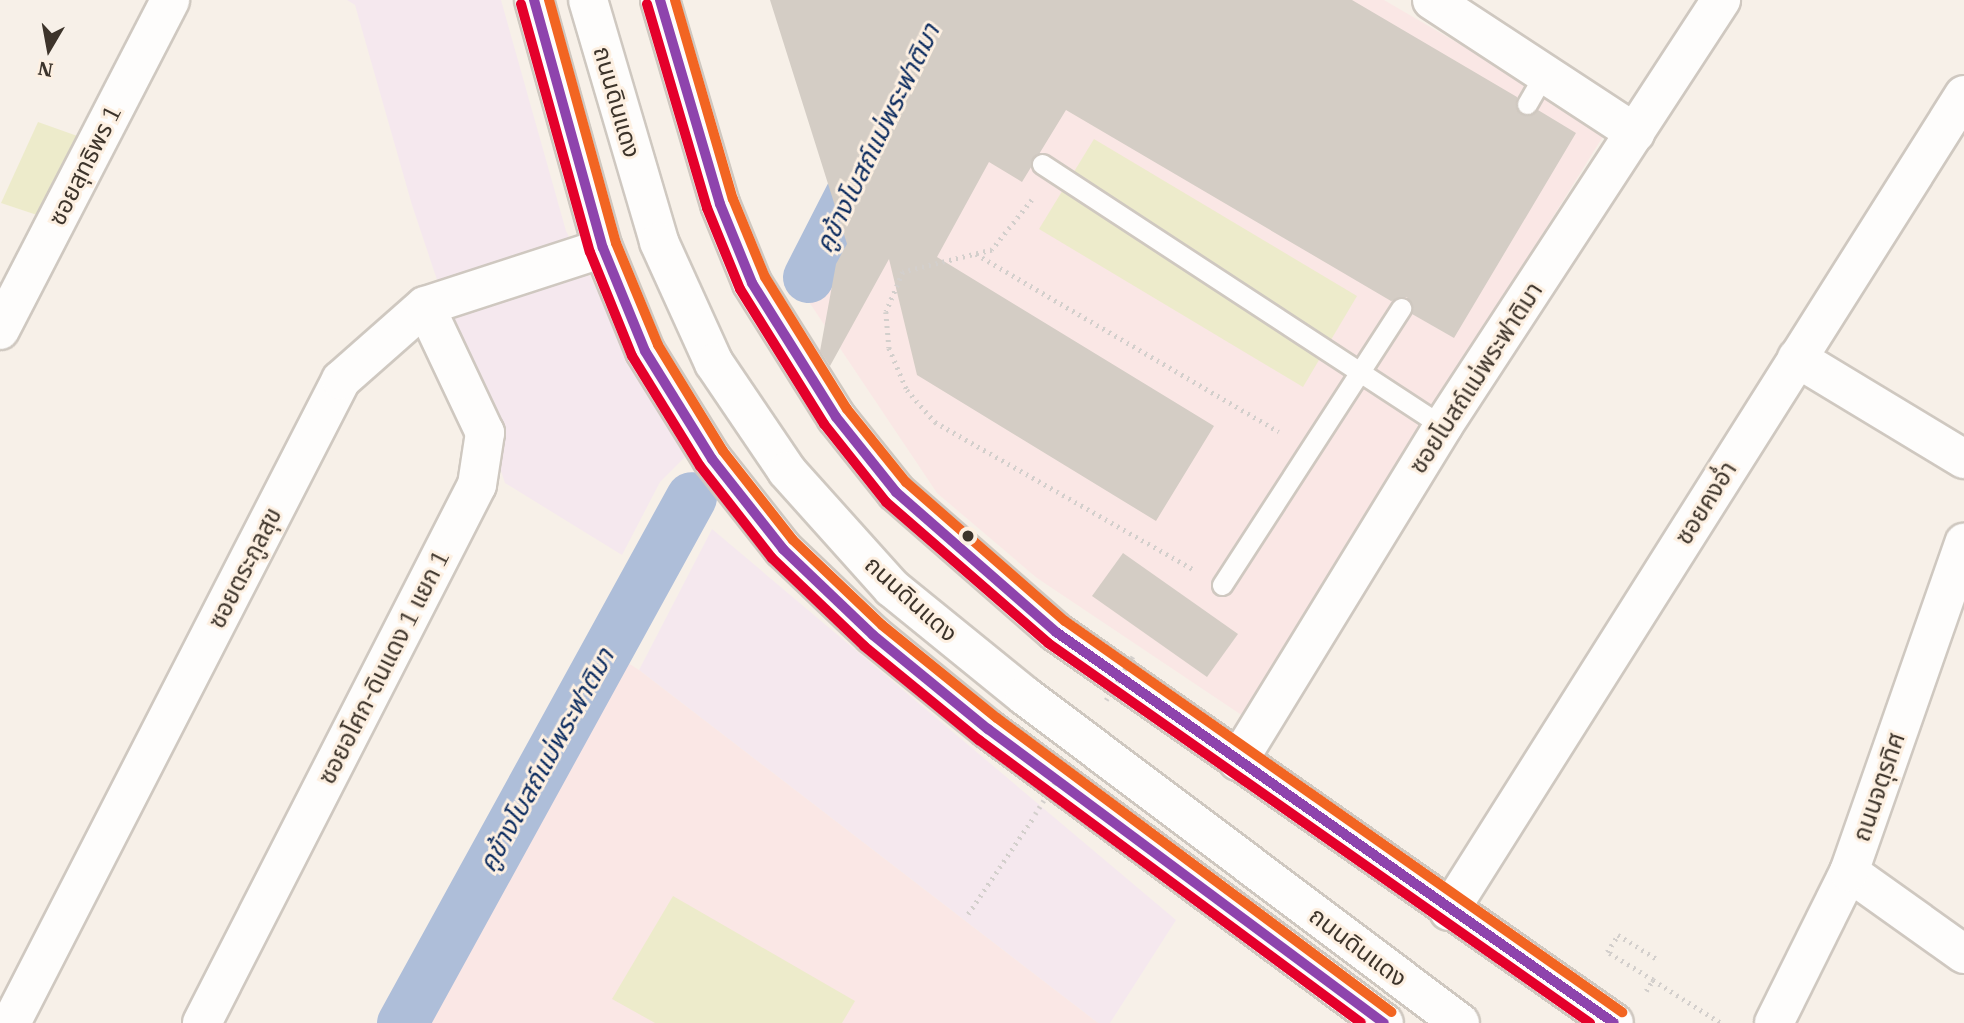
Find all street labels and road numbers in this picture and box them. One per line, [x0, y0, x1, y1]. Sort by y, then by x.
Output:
street label: ถนนดินแดง [587, 43, 647, 161]
street label: ซอยสุทธิพร 1 [42, 100, 128, 230]
street label: ซอยโบสถ์แม่พระฟาติมา [1403, 277, 1549, 479]
street label: ซอยคงอ่ำ [1669, 456, 1743, 550]
street label: ซอยตระกูลสุข [202, 503, 288, 633]
street label: ซอยอโศก-ดินแดง 1 แยก 1 [312, 545, 456, 789]
street label: ถนนดินแดง [859, 550, 963, 648]
street label: ถนนจตุรทิศ [1847, 729, 1911, 845]
street label: ถนนดินแดง [1304, 901, 1412, 993]

